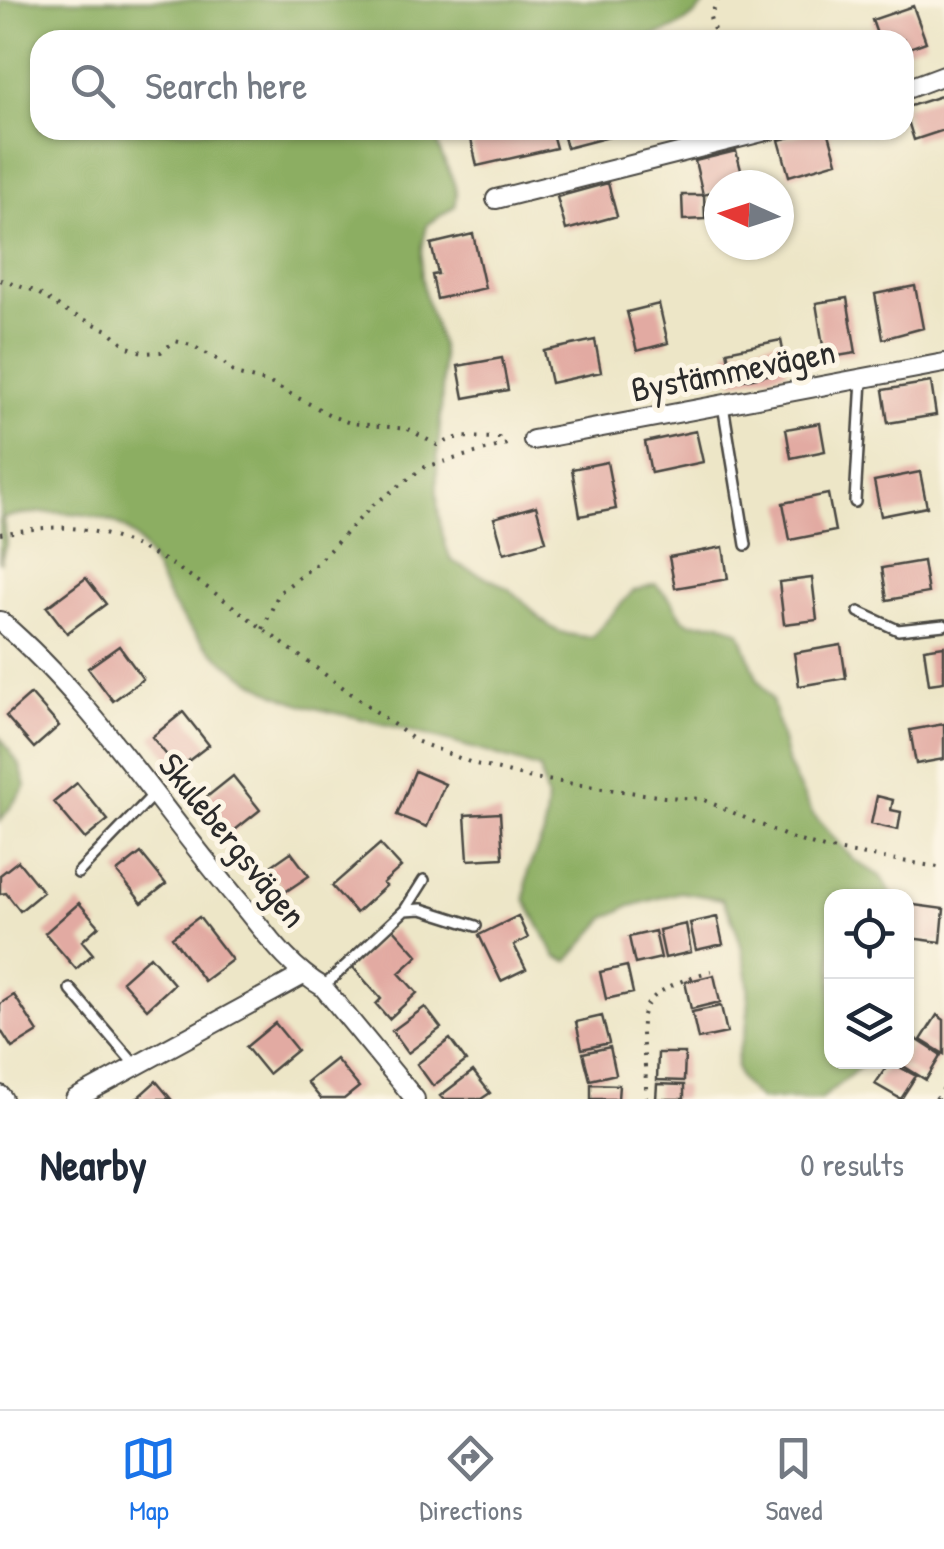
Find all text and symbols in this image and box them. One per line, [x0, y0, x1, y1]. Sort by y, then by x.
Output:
search box [30, 30, 914, 140]
icon: search [65, 58, 120, 113]
text: Search here [145, 59, 307, 111]
north arrow [704, 170, 794, 260]
street label: Bystämmevägen [627, 327, 839, 413]
street label: Skulebergsvägen [148, 743, 318, 937]
map controls [824, 889, 914, 1069]
button: locate [824, 889, 914, 979]
button: layers [824, 979, 914, 1069]
text: Nearby [40, 1136, 147, 1193]
text: 0 results [800, 1143, 904, 1186]
tab: Map [121, 1431, 176, 1529]
tab: Directions [419, 1431, 522, 1529]
tab: Saved [765, 1431, 823, 1529]

